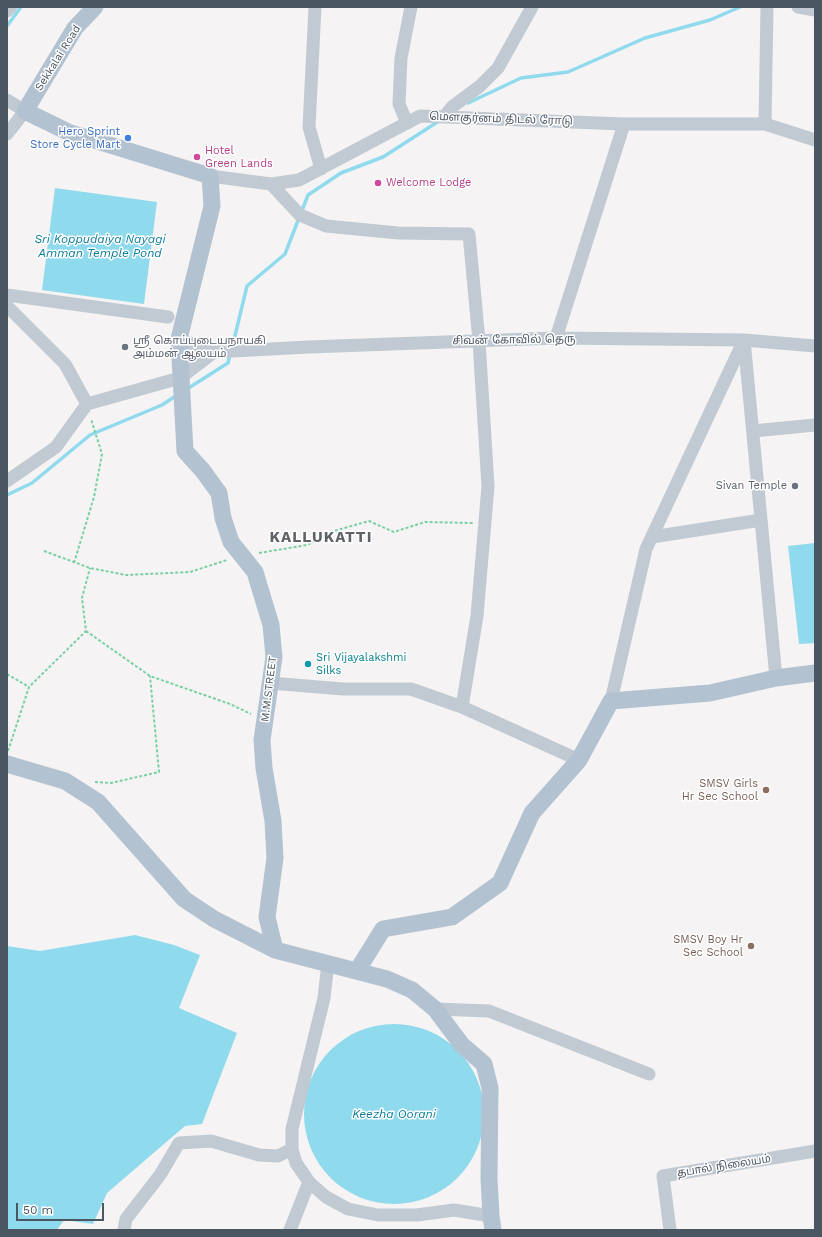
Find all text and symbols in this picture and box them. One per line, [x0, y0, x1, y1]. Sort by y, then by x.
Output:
street label: Sekkalai Road [33, 23, 83, 93]
street label: மௌகுர்னம் திடல் ரோடு [429, 110, 573, 128]
place label: Hero Sprint Store Cycle Mart [30, 125, 120, 151]
marker: Hero Sprint Store Cycle Mart [123, 133, 133, 143]
place label: Hotel Green Lands [205, 144, 273, 170]
marker: Hotel Green Lands [192, 152, 202, 162]
place label: Welcome Lodge [386, 176, 471, 190]
marker: Welcome Lodge [373, 178, 383, 188]
water label: Sri Koppudaiya Nayagi Amman Temple Pond [34, 232, 166, 260]
street label: சிவன் கோவில் தெரு [452, 332, 576, 348]
place label: ஸ்ரீ கொப்புடையநாயகி அம்மன் ஆலயம் [133, 334, 266, 360]
marker: ஸ்ரீ கொப்புடையநாயகி அம்மன் ஆலயம் [120, 342, 130, 352]
place label: Sivan Temple [716, 479, 787, 493]
marker: Sivan Temple [790, 481, 800, 491]
district label: KALLUKATTI [270, 529, 372, 547]
place label: Sri Vijayalakshmi Silks [316, 651, 407, 677]
street label: M.M.STREET [258, 655, 280, 723]
marker: Sri Vijayalakshmi Silks [303, 659, 313, 669]
place label: SMSV Girls Hr Sec School [682, 777, 758, 803]
marker: SMSV Girls Hr Sec School [761, 785, 771, 795]
place label: SMSV Boy Hr Sec School [673, 933, 743, 959]
marker: SMSV Boy Hr Sec School [746, 941, 756, 951]
water label: Keezha Oorani [352, 1107, 436, 1121]
street label: தபால் நிலையம் [676, 1152, 772, 1180]
scale bar [18, 1195, 106, 1221]
text: 50 m [23, 1203, 53, 1217]

